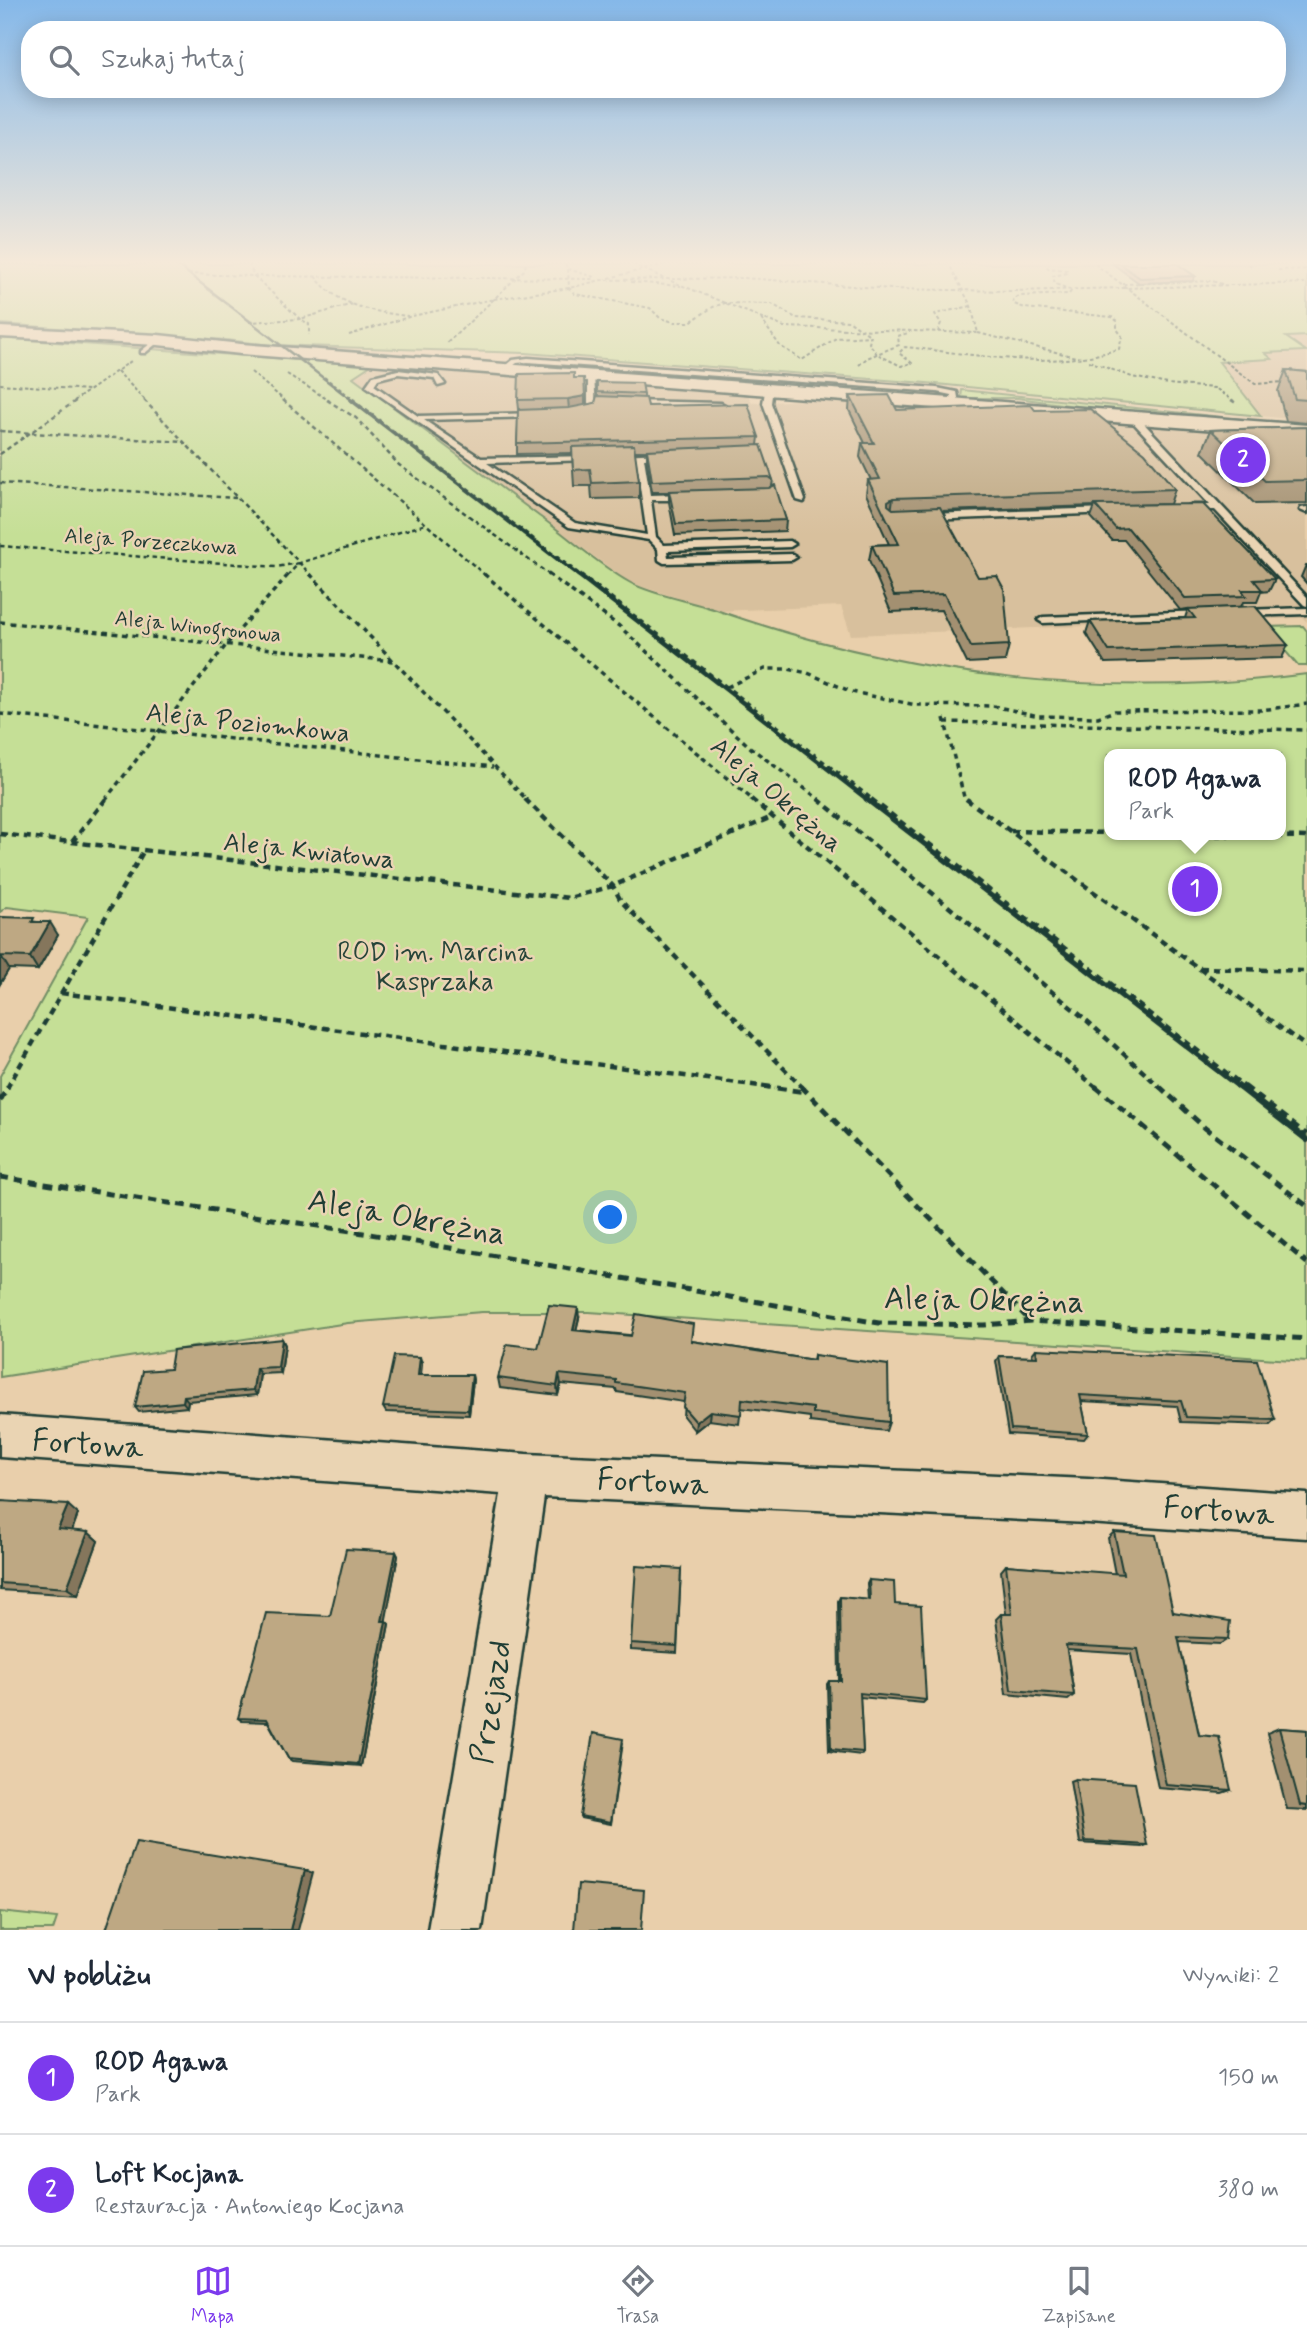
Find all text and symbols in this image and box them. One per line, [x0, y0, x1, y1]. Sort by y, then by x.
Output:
search box [21, 21, 1286, 98]
icon: search [45, 41, 83, 79]
text: Szukaj tutaj [101, 43, 245, 77]
pin: 2 [1220, 434, 1266, 486]
street label: Aleja Porzeczkowa [63, 522, 238, 562]
street label: Aleja Winogronowa [113, 604, 282, 652]
street label: Aleja Poziomkowa [144, 696, 351, 752]
street label: Aleja Okrężna [703, 730, 849, 861]
popup [1104, 749, 1286, 840]
text: ROD Agawa [1128, 763, 1262, 797]
text: Park [1128, 797, 1174, 827]
street label: Aleja Kwiatowa [222, 826, 396, 878]
pin: 1 [1172, 863, 1218, 915]
park label: ROD im. Marcina Kasprzaka [337, 936, 533, 1000]
street label: Aleja Okrężna [304, 1180, 509, 1256]
your location [593, 1200, 627, 1234]
street label: Aleja Okrężna [884, 1278, 1084, 1324]
street label: Fortowa [31, 1420, 146, 1470]
street label: Fortowa [596, 1459, 711, 1507]
street label: Fortowa [1162, 1487, 1277, 1537]
street label: Przejazd [461, 1637, 522, 1767]
text: W pobliżu [28, 1956, 151, 1995]
text: Wyniki: 2 [1183, 1961, 1279, 1991]
text: ROD Agawa [95, 2046, 228, 2080]
text: 1 [46, 2063, 56, 2093]
text: 150 m [1218, 2063, 1279, 2093]
text: Park [95, 2080, 141, 2110]
text: Loft Kocjana [95, 2158, 243, 2192]
text: 2 [45, 2175, 57, 2205]
text: 380 m [1218, 2175, 1279, 2205]
text: Restauracja · Antoniego Kocjana [95, 2192, 405, 2222]
tab: Mapa [191, 2262, 234, 2329]
tab: Trasa [616, 2262, 659, 2329]
tab: Zapisane [1041, 2262, 1116, 2329]

